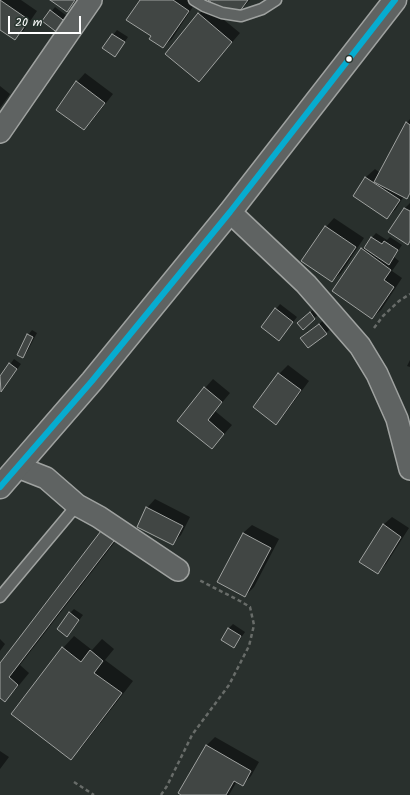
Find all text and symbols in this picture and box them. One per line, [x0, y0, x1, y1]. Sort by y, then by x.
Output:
scale bar [10, 8, 83, 34]
text: 20 m [15, 13, 42, 32]
unlabelled marker [344, 54, 354, 64]

